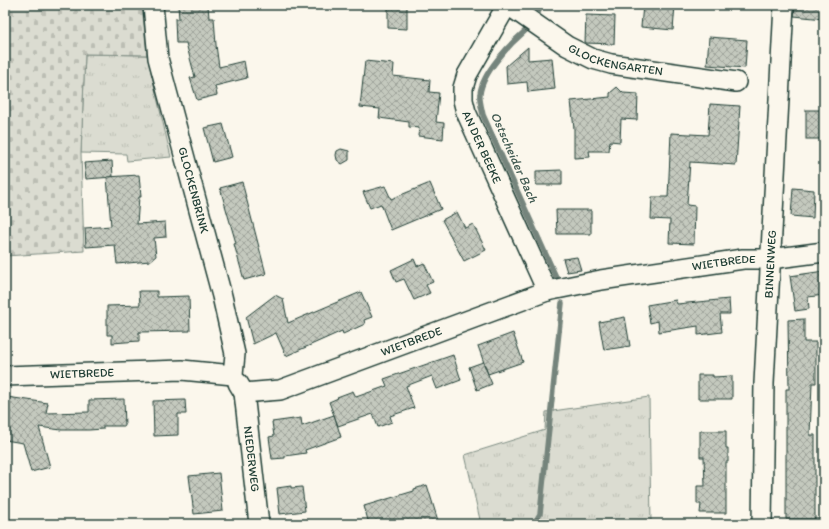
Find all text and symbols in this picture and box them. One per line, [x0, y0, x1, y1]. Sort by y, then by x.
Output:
street label: GLOCKENGARTEN [566, 41, 664, 78]
street label: AN DER BEEKE [459, 108, 504, 186]
water label: Ostscheider Bach [488, 110, 541, 205]
street label: GLOCKENBRINK [175, 145, 212, 235]
street label: BINNENWEG [761, 230, 779, 299]
street label: WIETBREDE [691, 252, 756, 273]
street label: WIETBREDE [379, 324, 444, 359]
street label: WIETBREDE [50, 365, 115, 381]
street label: NIEDERWEG [241, 425, 262, 493]

